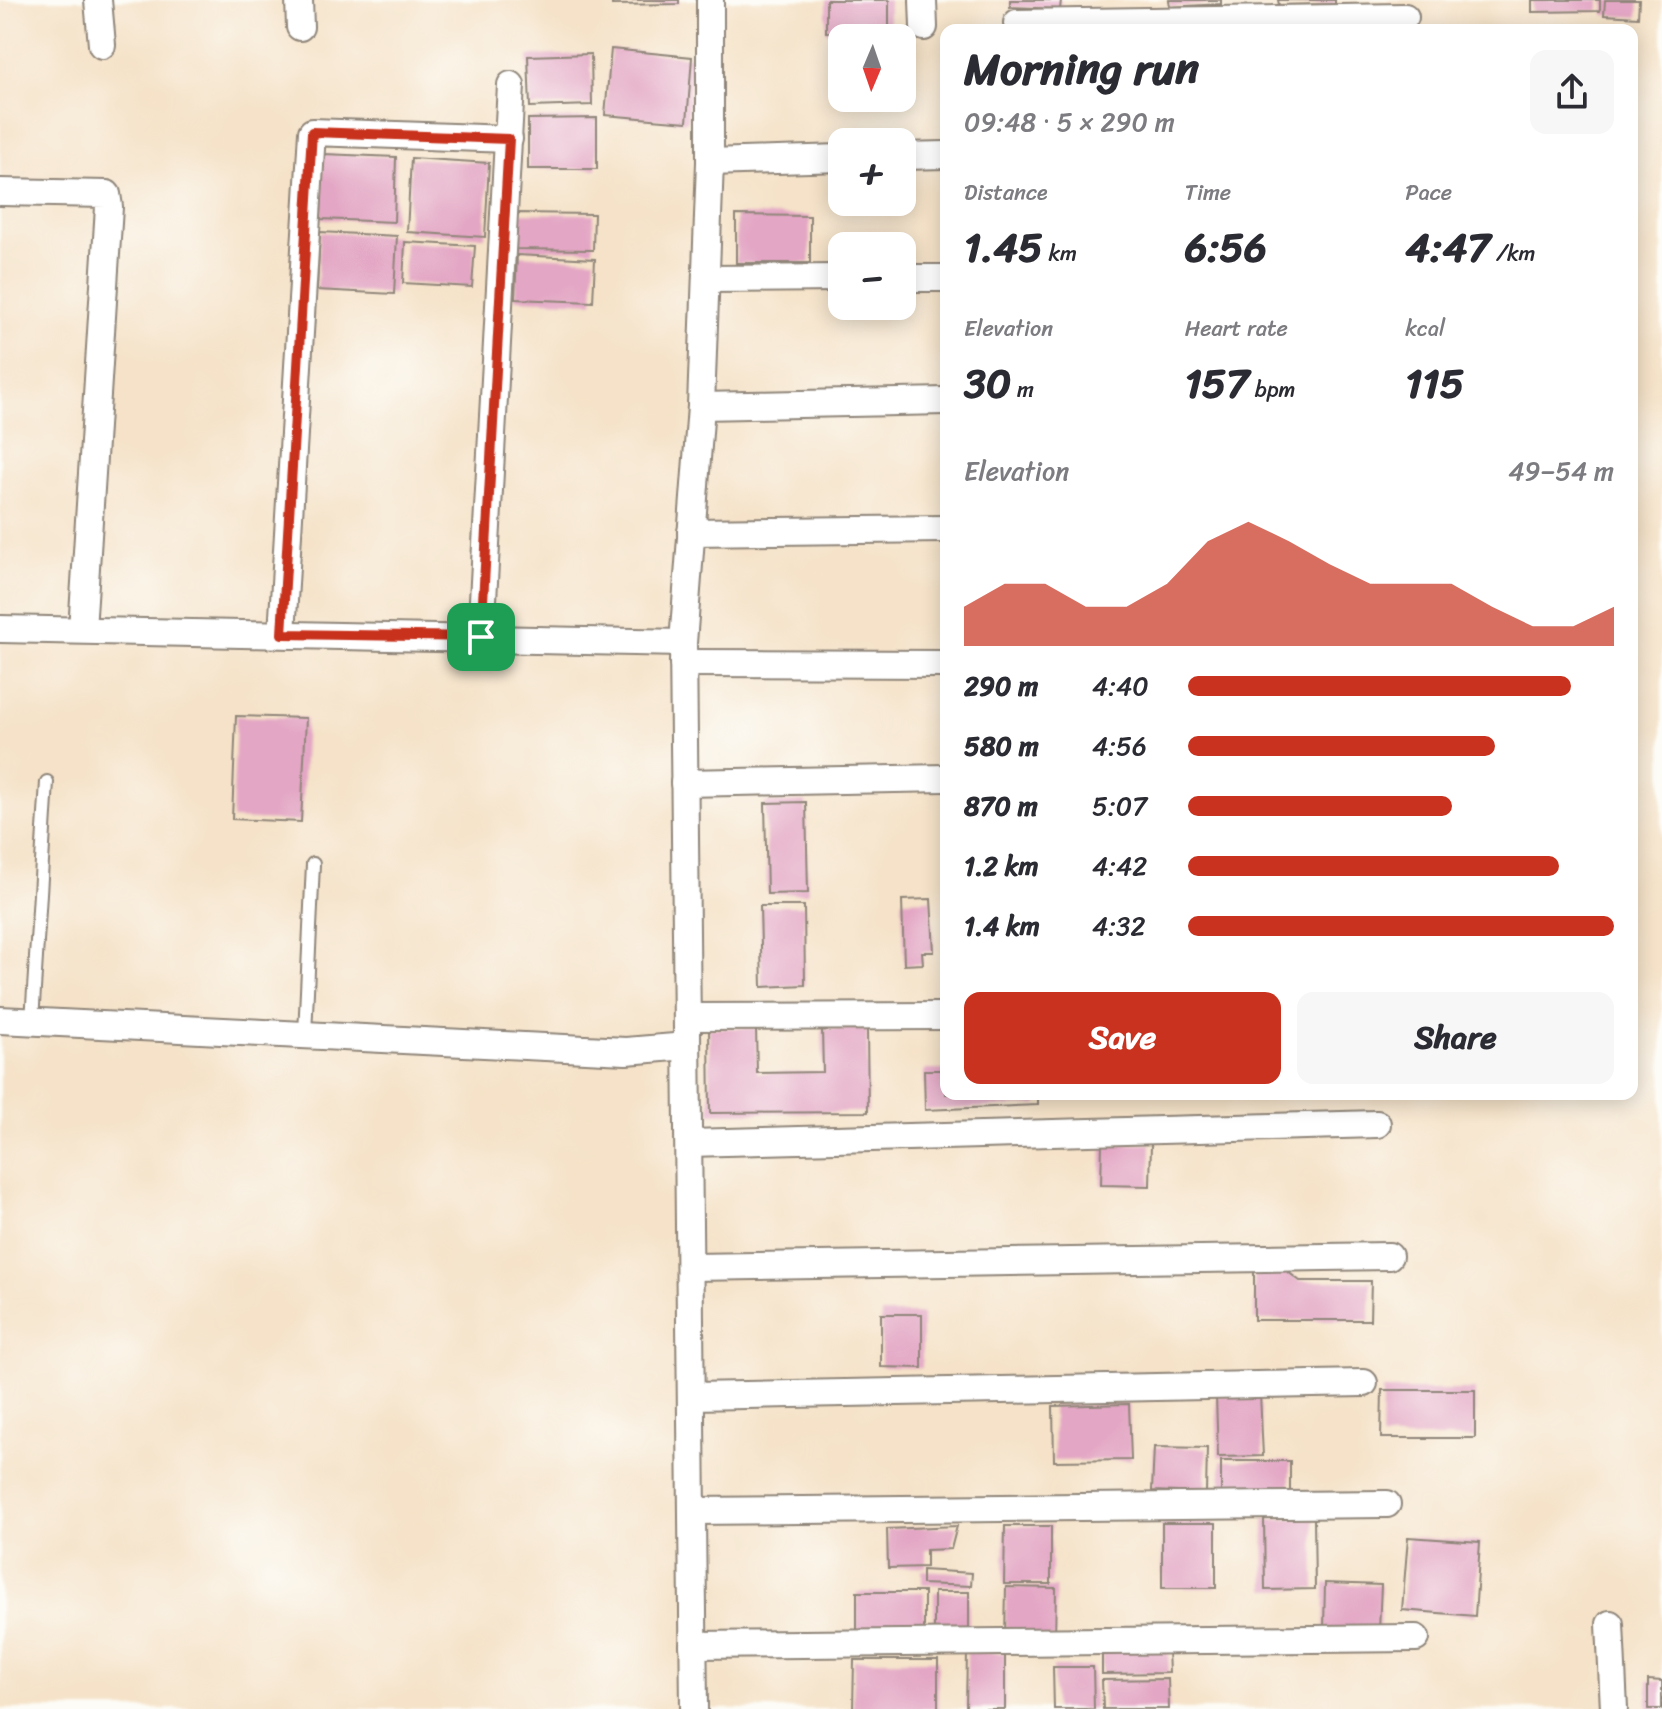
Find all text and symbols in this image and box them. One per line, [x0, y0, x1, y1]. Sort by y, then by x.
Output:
north arrow [828, 24, 916, 112]
map controls [828, 24, 916, 320]
text: Morning run [964, 30, 1199, 108]
button: share [1530, 50, 1614, 134]
text: 09:48 · 5 × 290 m [964, 99, 1175, 145]
button: + [828, 128, 916, 216]
text: Distance [964, 173, 1048, 212]
text: Time [1185, 173, 1231, 212]
text: Pace [1405, 173, 1452, 212]
text: 1.45 [964, 212, 1043, 283]
text: 6:56 [1185, 212, 1267, 283]
text: 4:47 [1405, 212, 1490, 283]
button: − [828, 232, 916, 320]
text: km [1043, 234, 1077, 273]
text: /km [1490, 234, 1535, 273]
text: Elevation [964, 309, 1053, 348]
text: Heart rate [1185, 309, 1288, 348]
text: kcal [1405, 309, 1445, 348]
text: 30 [964, 348, 1011, 419]
text: 157 [1185, 348, 1249, 419]
text: 115 [1405, 348, 1464, 419]
text: m [1011, 370, 1034, 409]
text: bpm [1249, 370, 1295, 409]
text: Elevation [964, 448, 1069, 494]
text: 49–54 m [1508, 448, 1614, 494]
pin [447, 603, 515, 671]
icon: arrive [459, 615, 503, 659]
text: 290 m [964, 663, 1038, 709]
text: 4:40 [1092, 663, 1149, 709]
text: 580 m [964, 723, 1039, 769]
text: 4:56 [1092, 723, 1147, 769]
text: 870 m [964, 783, 1038, 829]
text: 5:07 [1092, 783, 1147, 829]
text: 1.2 km [964, 843, 1039, 889]
text: 4:42 [1092, 843, 1147, 889]
text: 1.4 km [964, 903, 1040, 949]
text: 4:32 [1092, 903, 1145, 949]
button: Save [964, 992, 1281, 1084]
button: Share [1297, 992, 1614, 1084]

